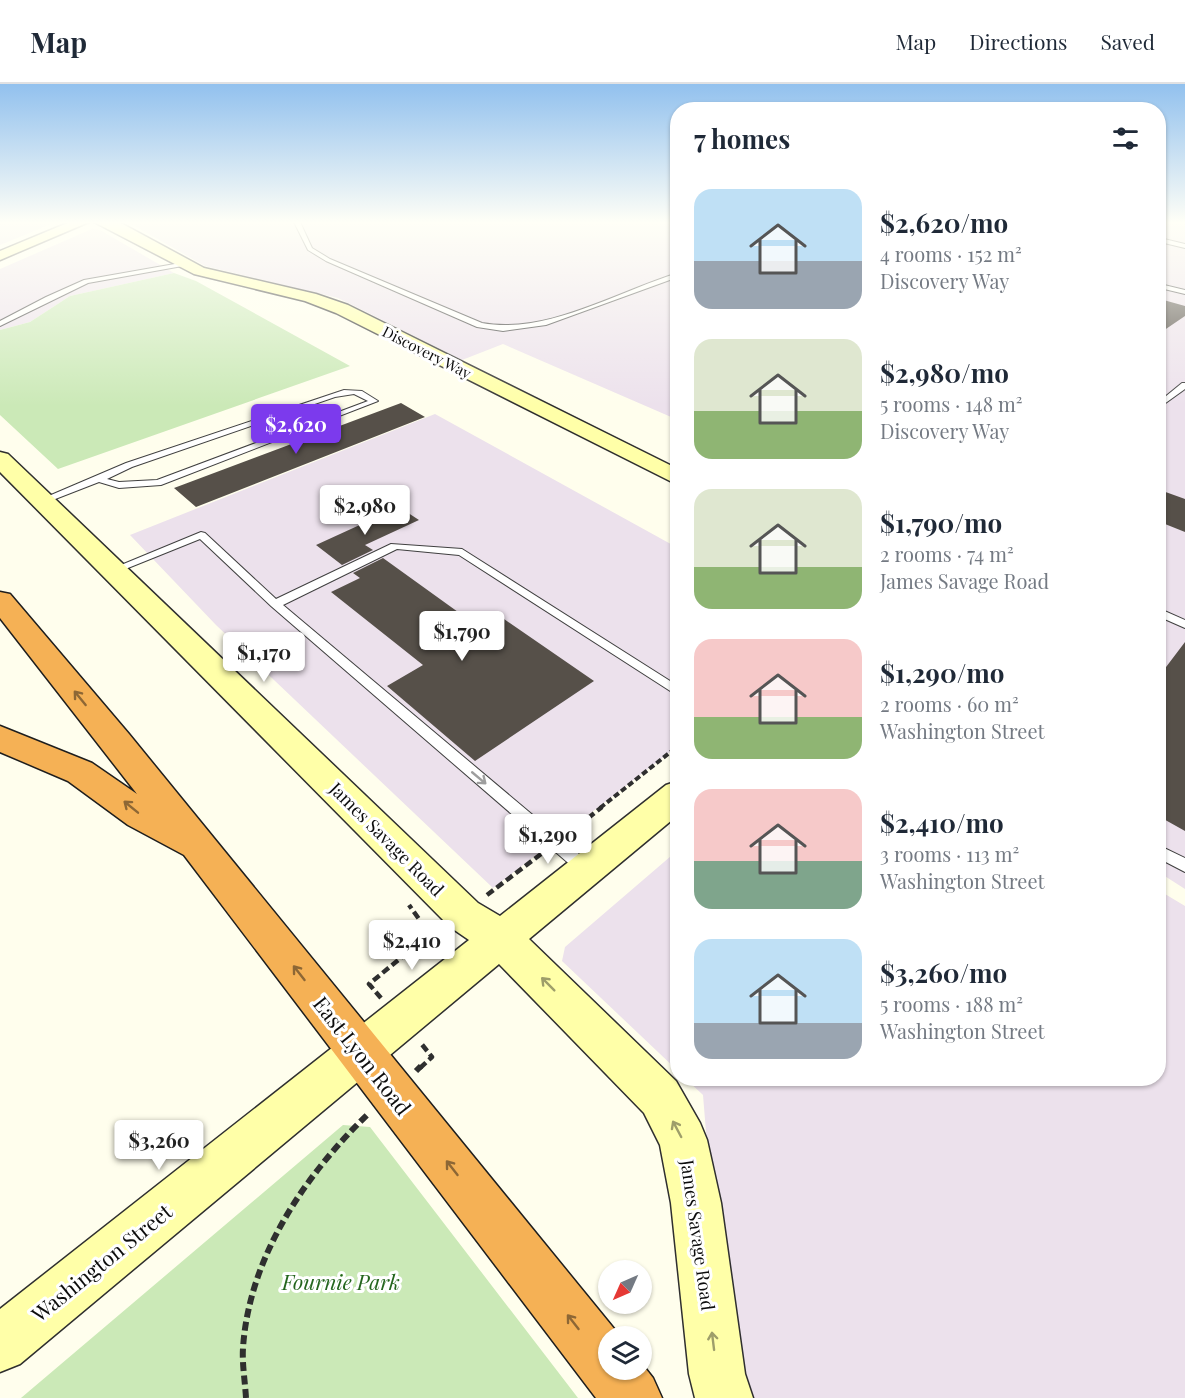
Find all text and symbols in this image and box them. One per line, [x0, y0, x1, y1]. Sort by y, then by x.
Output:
text: Map [30, 23, 87, 60]
text: Map [895, 27, 936, 55]
text: Directions [969, 27, 1067, 55]
text: Saved [1100, 27, 1155, 55]
text: 7 homes [694, 121, 790, 156]
icon: filters [1109, 122, 1142, 155]
text: $2,620/mo [880, 205, 1008, 240]
icon: home [742, 213, 814, 285]
text: 4 rooms · 152 m² [880, 240, 1022, 267]
text: Discovery Way [880, 267, 1009, 294]
street label: Discovery Way [379, 321, 475, 383]
text: $2,980/mo [880, 355, 1009, 390]
icon: home [742, 363, 814, 435]
text: 5 rooms · 148 m² [880, 390, 1023, 417]
pin: $2,620 [247, 404, 345, 455]
text: $2,620 [265, 410, 327, 437]
text: Discovery Way [880, 417, 1009, 444]
pin: $2,980 [316, 485, 414, 536]
text: $2,980 [334, 491, 396, 518]
text: $1,790/mo [880, 505, 1002, 540]
icon: home [742, 513, 814, 585]
text: 2 rooms · 74 m² [880, 540, 1014, 567]
text: James Savage Road [880, 567, 1049, 594]
pin: $1,790 [413, 611, 511, 662]
text: $1,790 [433, 617, 491, 644]
pin: $1,170 [215, 632, 313, 683]
text: $1,170 [237, 638, 291, 665]
text: $1,290/mo [880, 655, 1004, 690]
icon: home [742, 663, 814, 735]
one-way arrow [73, 690, 86, 706]
text: 2 rooms · 60 m² [880, 690, 1019, 717]
text: Washington Street [880, 717, 1045, 744]
one-way arrow [471, 772, 487, 785]
street label: James Savage Road [324, 776, 450, 902]
one-way arrow [123, 800, 139, 813]
text: $2,410/mo [880, 805, 1004, 840]
icon: home [742, 813, 814, 885]
pin: $1,290 [499, 814, 597, 865]
text: $1,290 [519, 820, 577, 847]
text: 3 rooms · 113 m² [880, 840, 1019, 867]
text: Washington Street [880, 867, 1045, 894]
pin: $2,410 [363, 920, 461, 971]
text: $2,410 [383, 926, 441, 953]
text: $3,260/mo [880, 955, 1007, 990]
icon: home [742, 963, 814, 1035]
one-way arrow [292, 965, 305, 981]
one-way arrow [541, 977, 556, 992]
street label: East Lyon Road [308, 990, 418, 1120]
text: 5 rooms · 188 m² [880, 990, 1023, 1017]
text: Washington Street [880, 1017, 1045, 1044]
pin: $3,260 [110, 1120, 208, 1171]
one-way arrow [671, 1120, 682, 1138]
text: $3,260 [128, 1126, 190, 1153]
street label: James Savage Road [675, 1157, 721, 1313]
one-way arrow [446, 1161, 459, 1177]
street label: Washington Street [24, 1196, 177, 1328]
north arrow [598, 1260, 652, 1314]
map controls [598, 1260, 652, 1380]
park label: Fournie Park [281, 1267, 400, 1295]
one-way arrow [566, 1314, 579, 1330]
button: layers [598, 1326, 652, 1380]
one-way arrow [707, 1331, 718, 1351]

